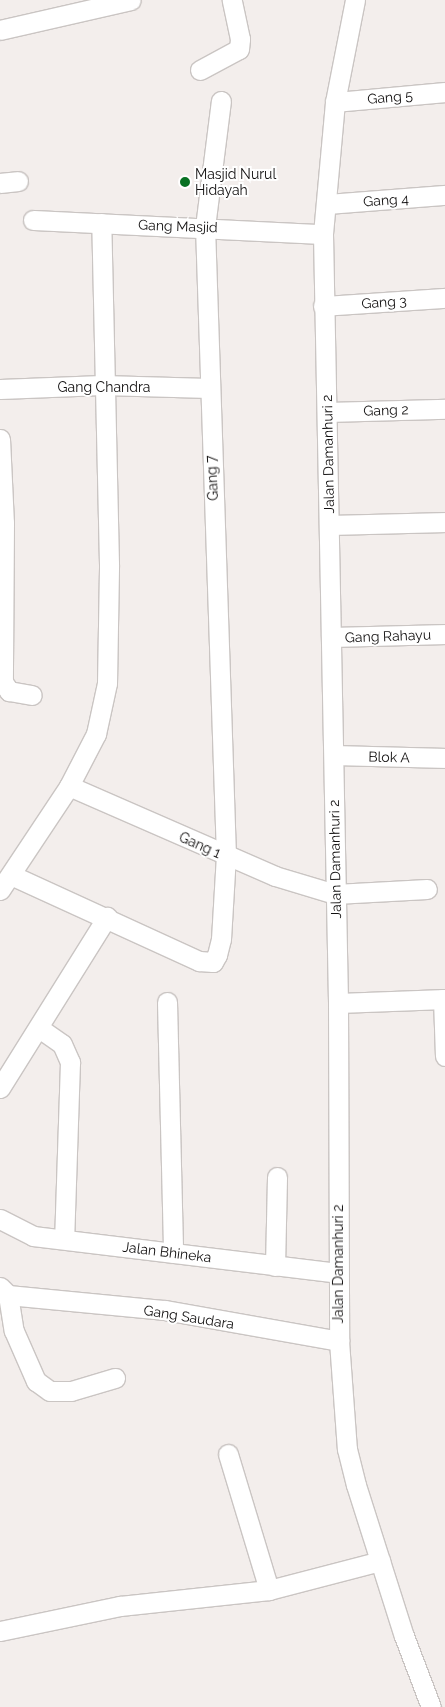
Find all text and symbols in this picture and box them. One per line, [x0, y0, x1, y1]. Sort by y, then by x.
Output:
street label: Gang 5 [367, 87, 413, 107]
place label: Masjid Nurul Hidayah [195, 166, 276, 198]
marker: Masjid Nurul Hidayah [179, 176, 191, 188]
street label: Gang 4 [363, 190, 409, 210]
street label: Gang Masjid [138, 216, 218, 236]
street label: Gang 3 [361, 292, 407, 312]
street label: Gang Chandra [58, 379, 150, 395]
street label: Jalan Damanhuri 2 [319, 394, 337, 514]
street label: Gang 2 [363, 401, 409, 419]
street label: Gang 7 [202, 455, 222, 501]
street label: Gang Rahayu [345, 626, 431, 646]
street label: Blok A [368, 748, 410, 766]
street label: Jalan Damanhuri 2 [326, 799, 344, 919]
street label: Gang 1 [176, 828, 224, 862]
street label: Jalan Damanhuri 2 [330, 1205, 346, 1323]
street label: Jalan Bhineka [122, 1238, 212, 1266]
street label: Gang Saudara [143, 1302, 235, 1332]

